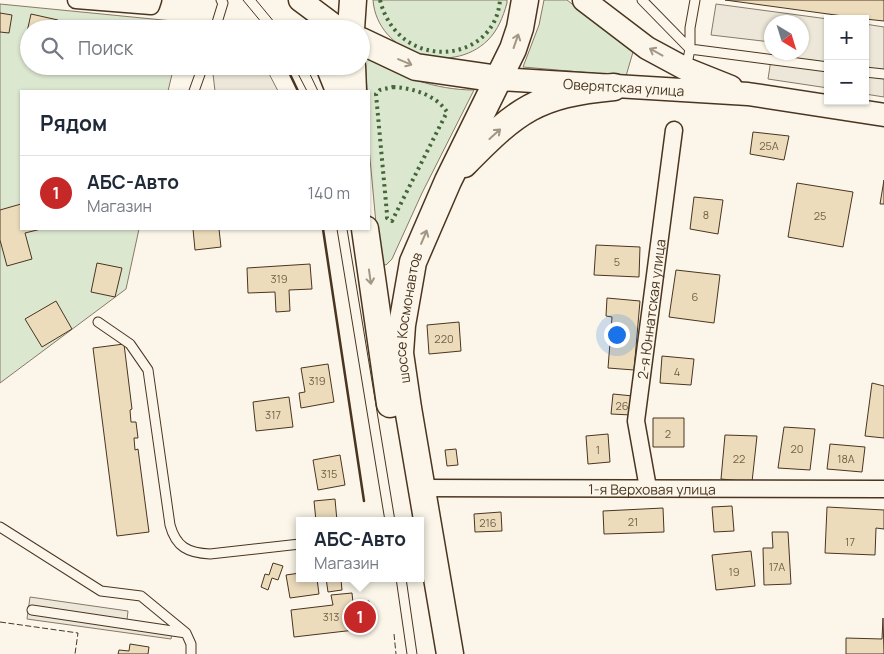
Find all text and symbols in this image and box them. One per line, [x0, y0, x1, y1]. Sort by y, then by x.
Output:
north arrow [764, 15, 809, 60]
map controls [824, 15, 869, 105]
button: + [824, 15, 869, 60]
search box [20, 20, 370, 75]
one-way arrow [512, 33, 521, 49]
icon: search [38, 34, 66, 62]
text: Поиск [78, 35, 133, 61]
one-way arrow [649, 47, 664, 57]
one-way arrow [397, 58, 412, 68]
button: − [824, 60, 869, 105]
street label: Оверятская улица [563, 73, 685, 100]
text: Рядом [40, 109, 107, 137]
one-way arrow [488, 128, 501, 140]
house number: 25А [759, 138, 779, 153]
text: АБС-Авто [87, 169, 179, 195]
text: 1 [52, 182, 60, 204]
text: 140 m [308, 182, 350, 204]
text: Магазин [87, 195, 152, 217]
house number: 8 [703, 207, 709, 222]
house number: 25 [814, 208, 826, 223]
one-way arrow [419, 230, 429, 245]
street label: 2-я Юннатская улица [632, 238, 669, 380]
street label: шоссе Космонавтов [390, 248, 426, 385]
house number: 5 [614, 254, 620, 269]
one-way arrow [365, 269, 375, 285]
house number: 319 [270, 271, 288, 286]
house number: 6 [692, 289, 699, 304]
your location [604, 322, 630, 348]
house number: 220 [434, 331, 454, 346]
house number: 4 [674, 364, 680, 379]
house number: 319 [308, 373, 326, 388]
house number: 26 [615, 398, 629, 413]
house number: 317 [265, 407, 281, 422]
house number: 2 [665, 426, 671, 441]
house number: 20 [791, 441, 803, 456]
house number: 1 [596, 442, 600, 457]
house number: 22 [733, 451, 745, 466]
house number: 18А [837, 451, 855, 466]
house number: 315 [321, 466, 337, 481]
street label: 1-я Верховая улица [588, 479, 716, 498]
house number: 21 [628, 514, 638, 529]
house number: 216 [479, 515, 497, 530]
popup [296, 517, 424, 582]
text: АБС-Авто [314, 526, 406, 552]
house number: 17 [845, 534, 855, 549]
text: Магазин [314, 552, 379, 574]
house number: 17А [769, 559, 785, 574]
house number: 19 [728, 564, 740, 579]
pin: 1 [344, 598, 376, 636]
house number: 313 [323, 609, 339, 624]

